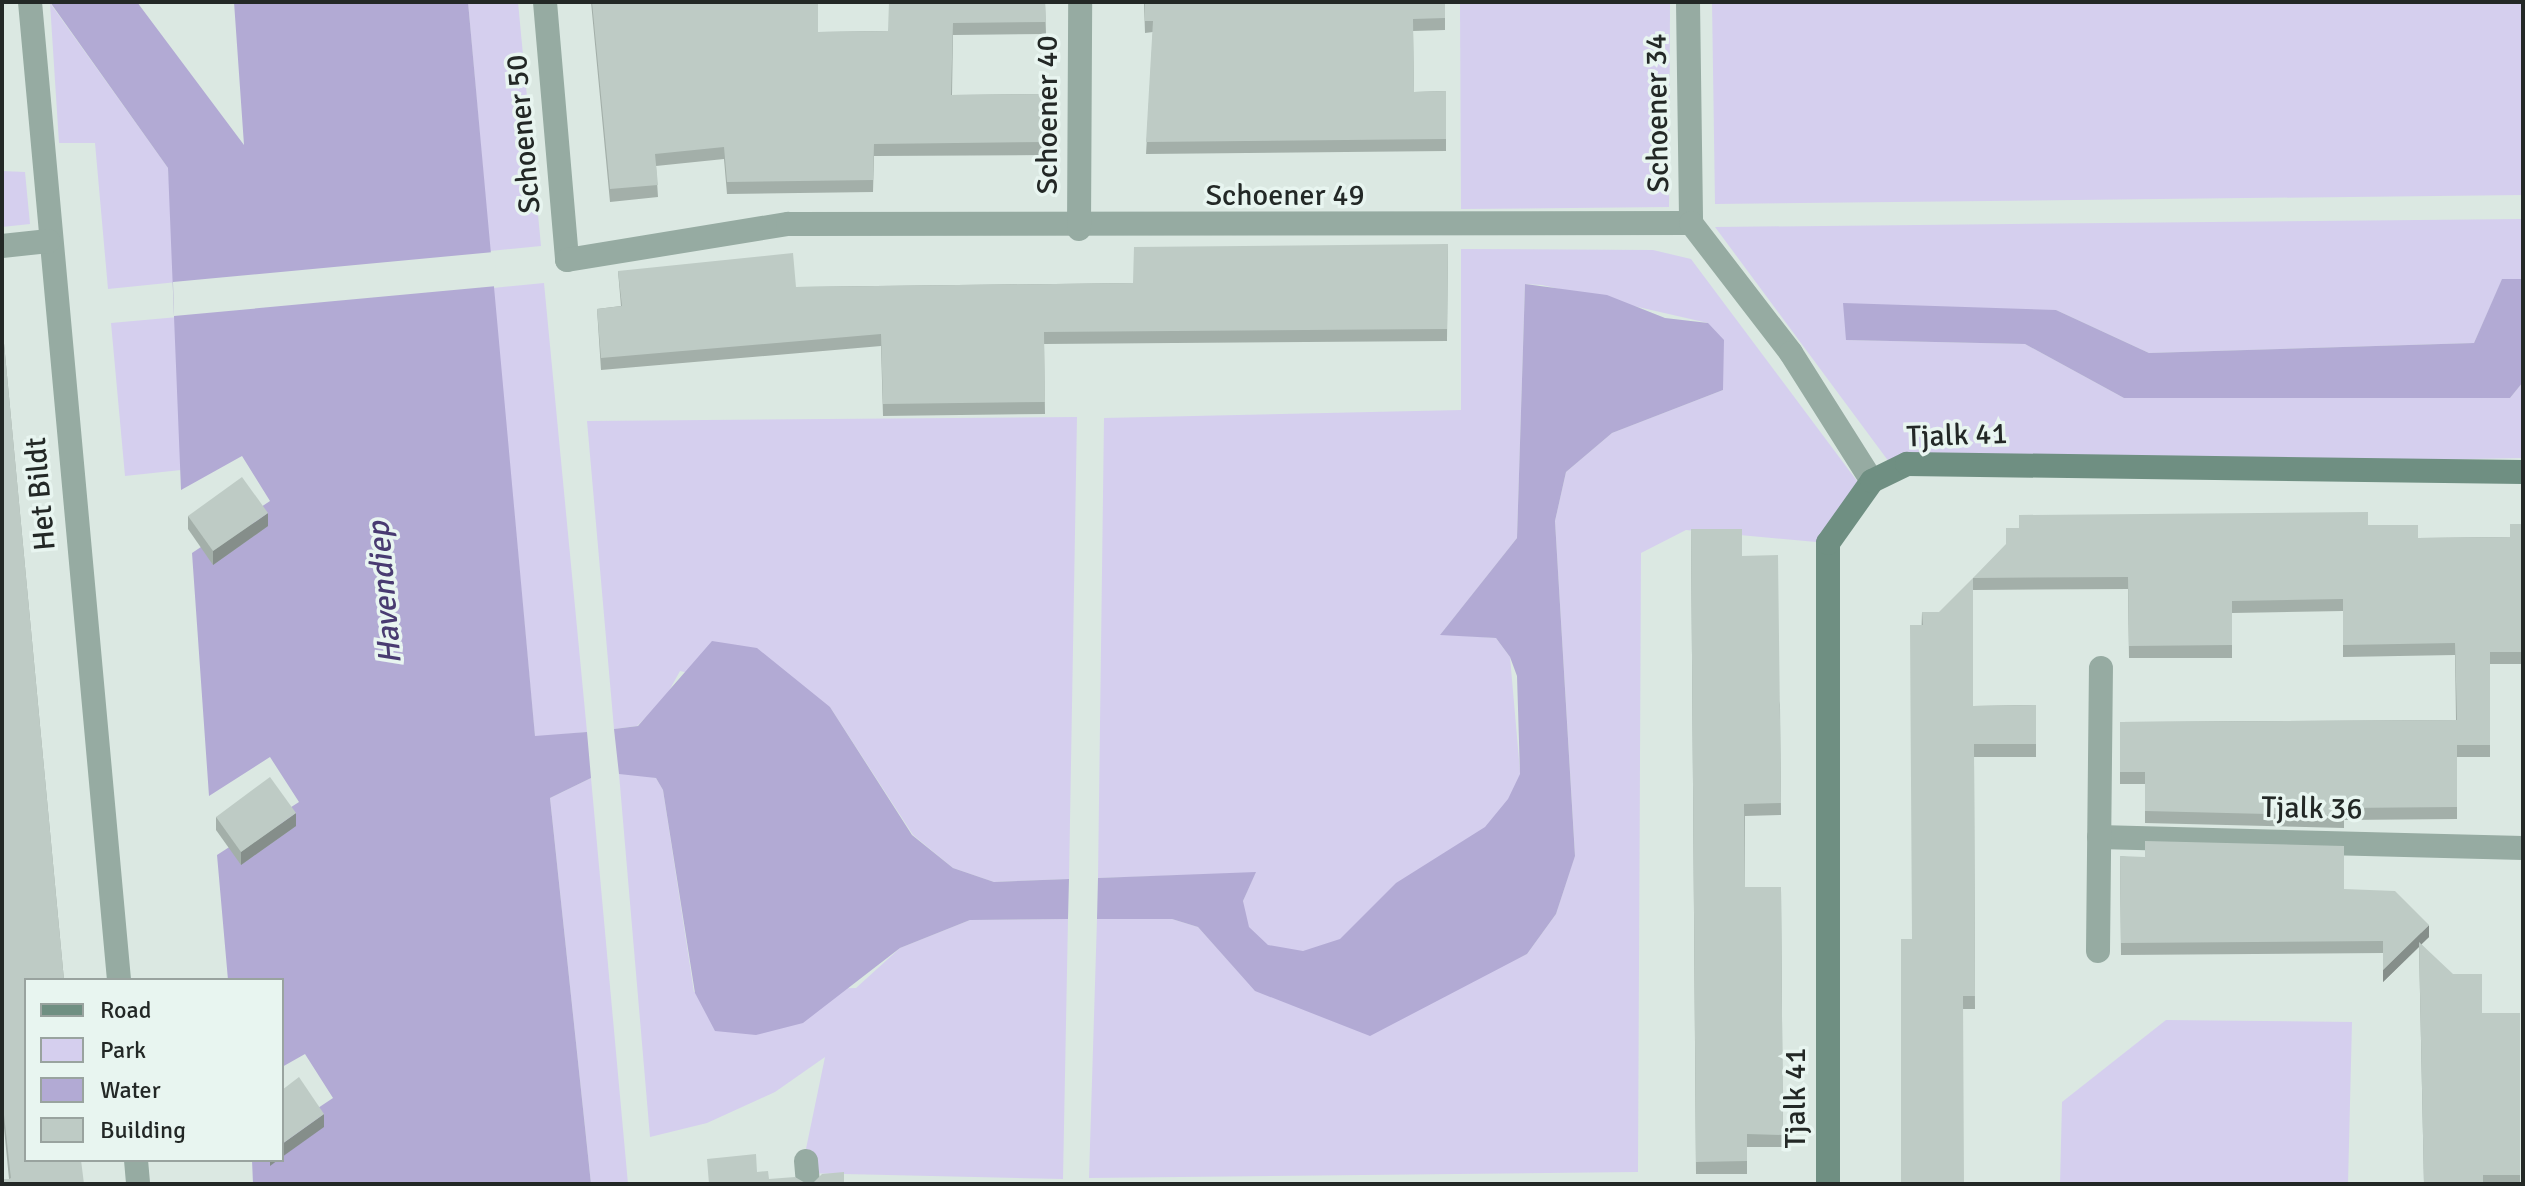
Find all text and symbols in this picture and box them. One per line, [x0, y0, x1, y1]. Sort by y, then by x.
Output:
street label: Schoener 34 [1639, 33, 1677, 193]
street label: Schoener 40 [1030, 35, 1066, 195]
street label: Schoener 50 [499, 53, 549, 215]
street label: Schoener 49 [1205, 178, 1365, 214]
street label: Tjalk 41 [1906, 416, 2008, 456]
street label: Het Bildt [18, 436, 64, 552]
water label: Havendiep [360, 520, 410, 666]
street label: Tjalk 36 [2261, 790, 2363, 828]
legend [24, 978, 284, 1162]
text: Road [100, 995, 151, 1025]
text: Park [100, 1035, 146, 1065]
street label: Tjalk 41 [1778, 1047, 1814, 1149]
text: Water [100, 1075, 160, 1105]
text: Building [100, 1115, 186, 1145]

